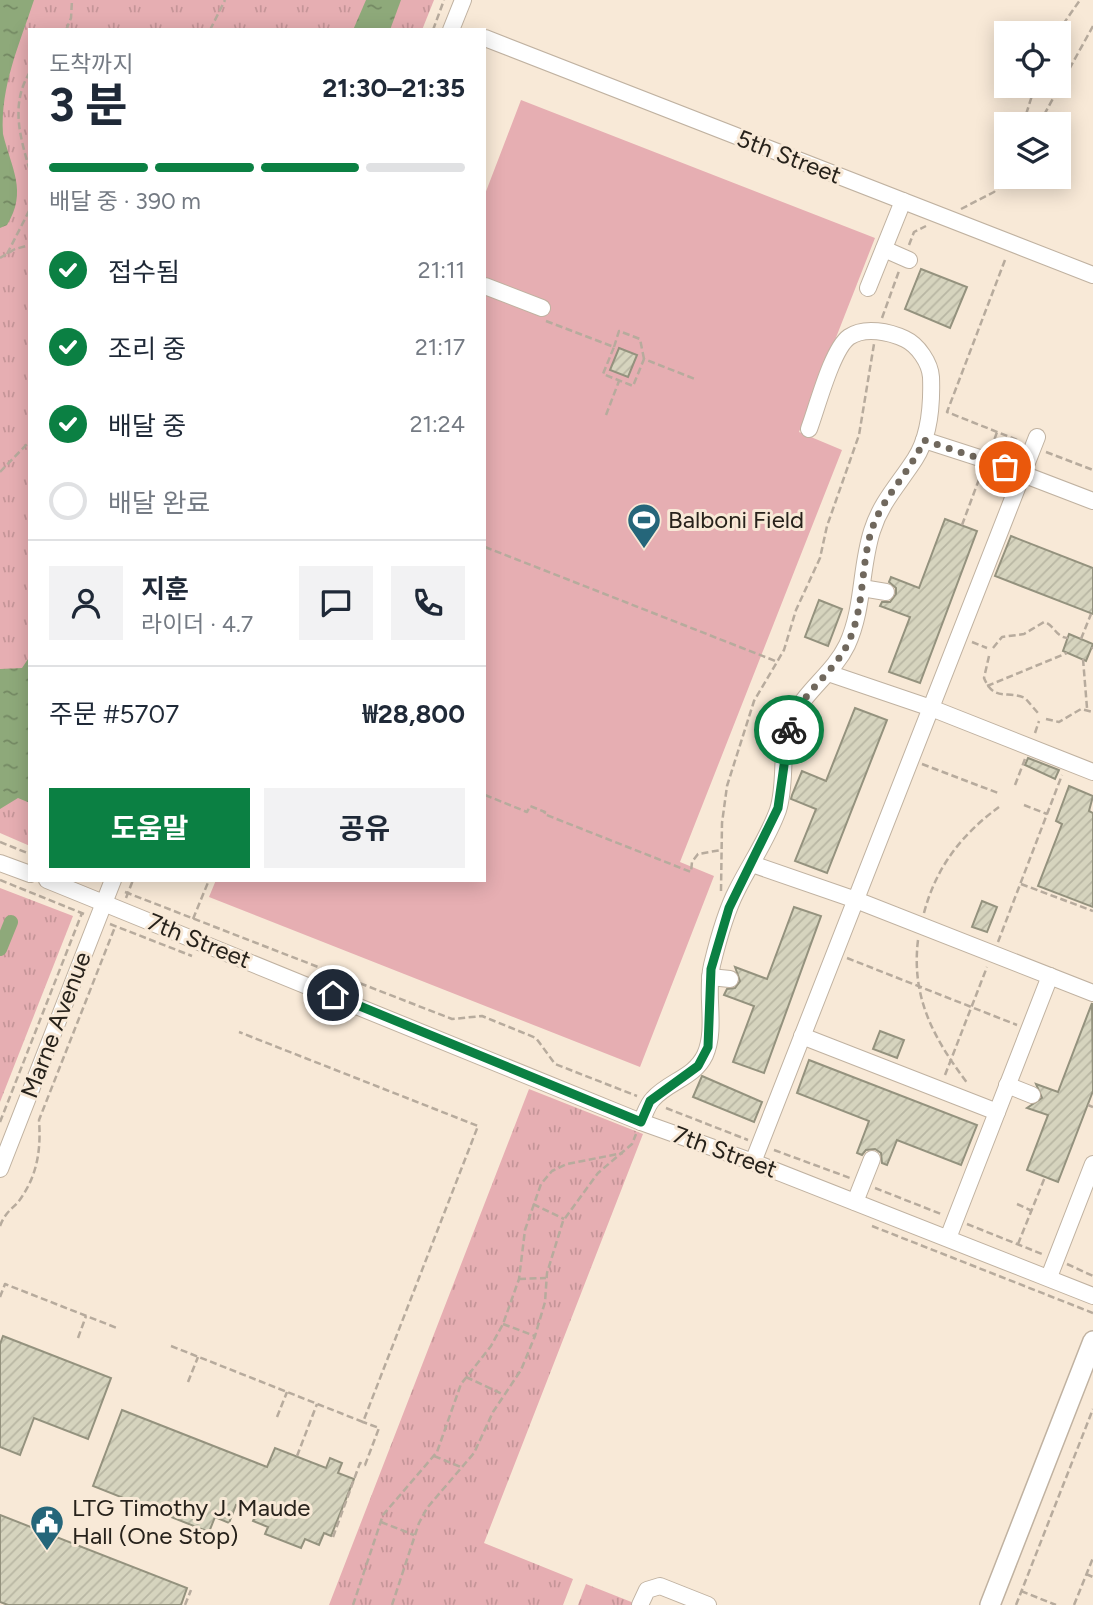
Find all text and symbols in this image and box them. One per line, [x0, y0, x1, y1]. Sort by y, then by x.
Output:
map controls [994, 21, 1071, 189]
button: locate [994, 21, 1071, 98]
text: 도착까지 [49, 50, 134, 78]
text: 21:30–21:35 [322, 72, 465, 104]
text: 3 분 [49, 77, 128, 133]
button: layers [994, 112, 1071, 189]
street label: 5th Street [733, 123, 845, 190]
text: 배달 중 · 390 m [49, 187, 201, 215]
icon: check [49, 251, 87, 289]
text: 접수됨 [108, 256, 180, 288]
text: 21:11 [418, 256, 465, 284]
icon: check [49, 328, 87, 366]
text: 조리 중 [108, 333, 186, 365]
text: 21:17 [415, 333, 465, 361]
icon: check [49, 405, 87, 443]
text: 배달 중 [108, 410, 186, 442]
text: 21:24 [410, 410, 465, 438]
pin [975, 437, 1035, 497]
icon: bag [986, 448, 1024, 486]
text: 배달 완료 [108, 487, 210, 519]
sports icon: Balboni Field [625, 501, 663, 550]
place label: Balboni Field [668, 505, 804, 534]
button: person [49, 566, 123, 640]
button: chat [299, 566, 373, 640]
button: phone [391, 566, 465, 640]
text: 지훈 [141, 573, 189, 605]
text: 라이더 · 4.7 [141, 610, 253, 638]
courier [754, 695, 824, 765]
text: 주문 #5707 [49, 698, 179, 730]
text: ₩28,800 [362, 698, 465, 730]
icon: bike [770, 711, 808, 749]
button: 도움말 [49, 788, 250, 868]
button: 공유 [264, 788, 465, 868]
street label: 7th Street [143, 907, 255, 974]
street label: Marne Avenue [14, 948, 97, 1102]
pin [303, 965, 363, 1025]
icon: home [314, 976, 352, 1014]
street label: 7th Street [669, 1119, 781, 1184]
place label: LTG Timothy J. Maude Hall (One Stop) [72, 1493, 310, 1550]
public building icon: LTG Timothy J. Maude Hall (One Stop) [28, 1503, 66, 1552]

